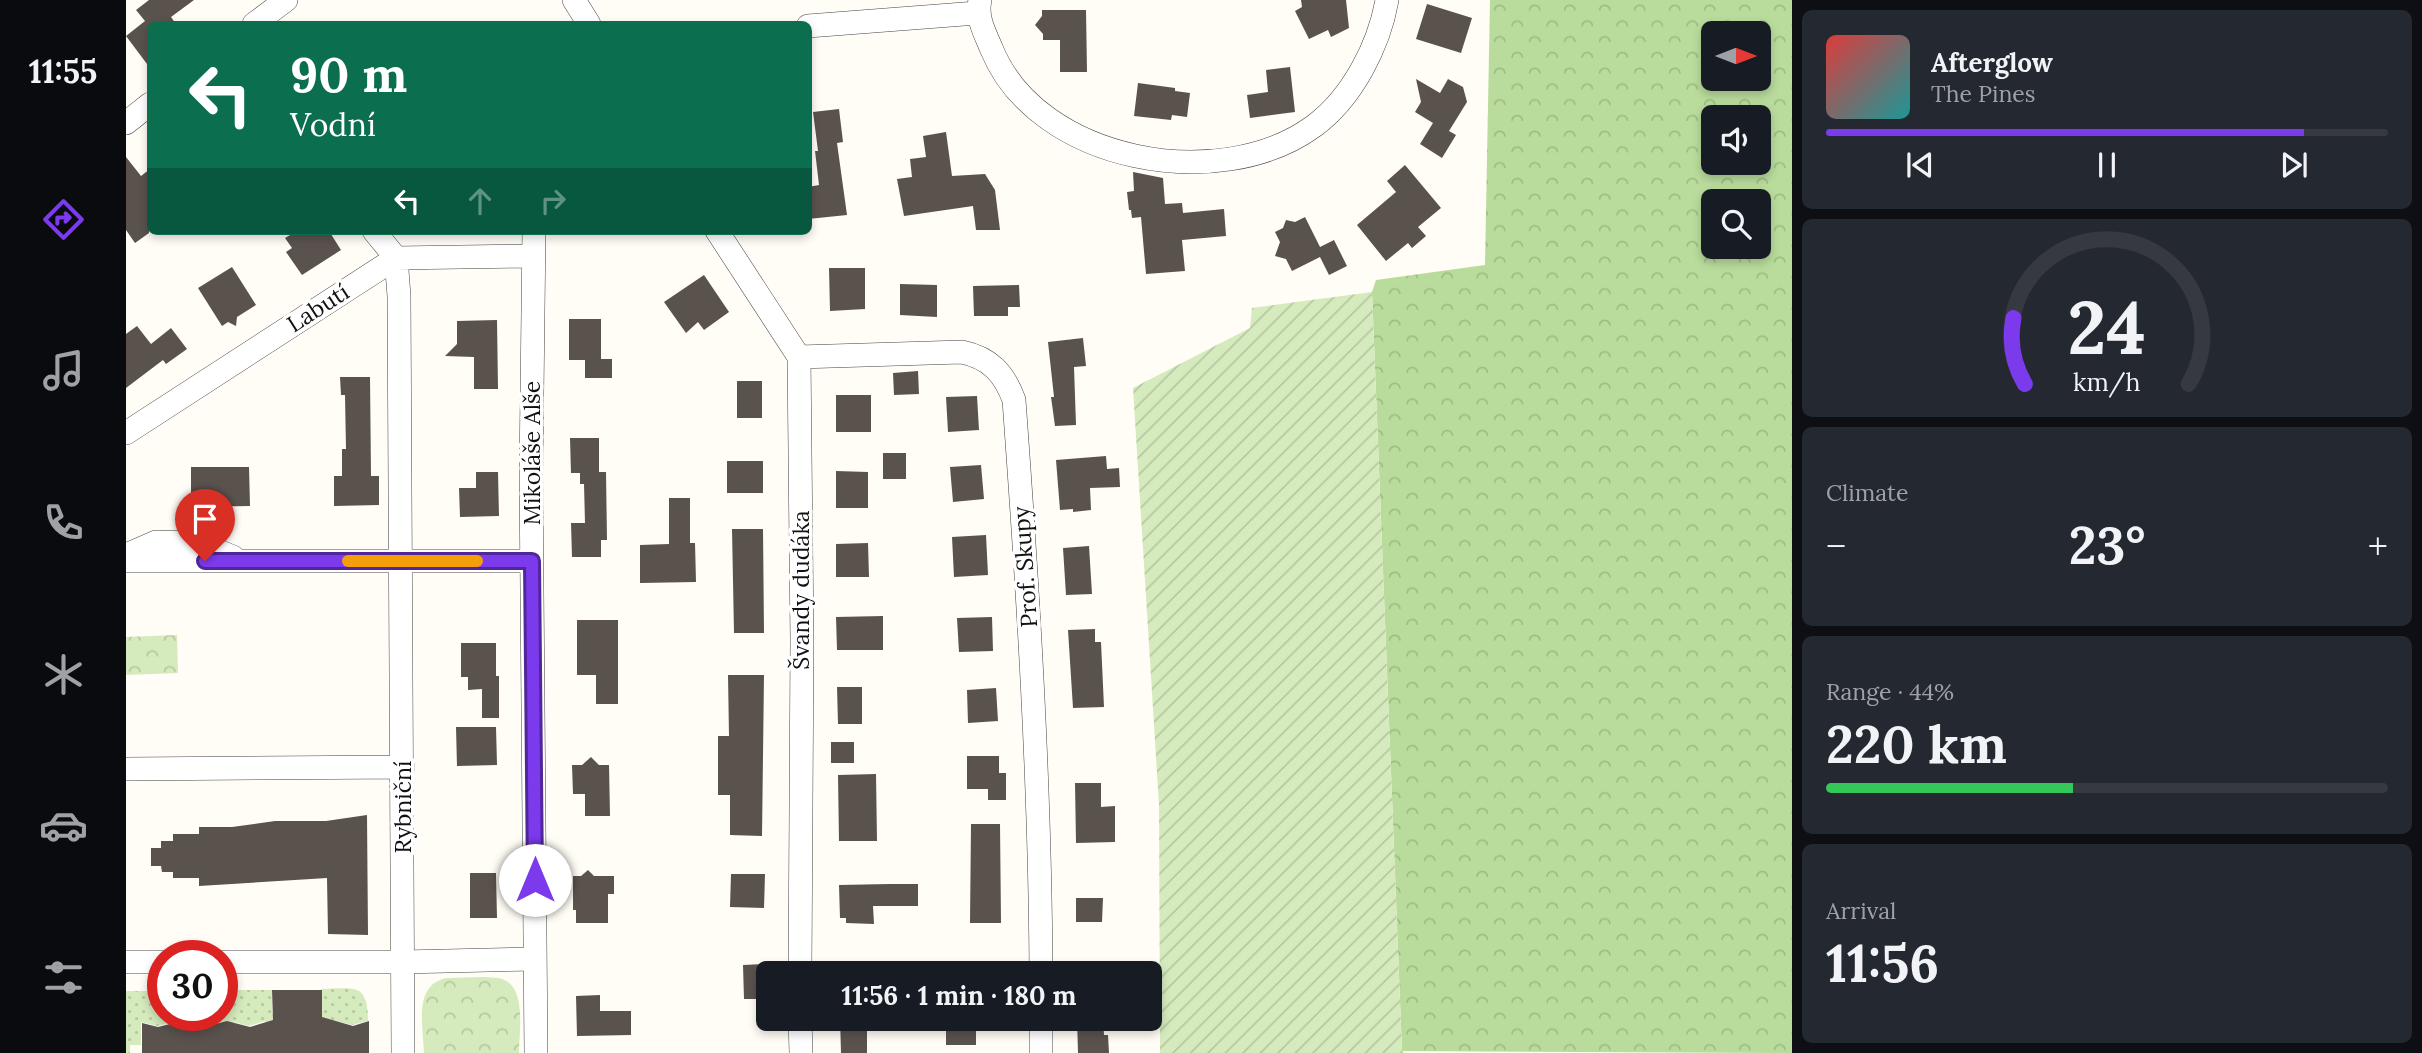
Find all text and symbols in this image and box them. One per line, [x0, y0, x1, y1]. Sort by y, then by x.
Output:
north arrow [1701, 21, 1771, 91]
map controls [1701, 21, 1771, 259]
text: 90 m [290, 43, 407, 105]
text: Afterglow [1931, 46, 2053, 79]
icon: left [175, 49, 266, 140]
text: 11:55 [29, 51, 97, 92]
text: The Pines [1931, 79, 2036, 108]
text: Vodní [290, 104, 376, 145]
button: sound [1701, 105, 1771, 175]
icon: previous [1901, 146, 1939, 184]
icon: pause [2088, 146, 2126, 184]
icon: next [2275, 146, 2313, 184]
icon: left [388, 182, 426, 220]
icon: ahead [461, 182, 499, 220]
icon: right [534, 182, 572, 220]
button: search [1701, 189, 1771, 259]
icon: directions [39, 195, 88, 244]
street label: Labutí [281, 277, 354, 338]
text: 24 [2068, 281, 2146, 374]
icon: music [39, 346, 88, 395]
text: km/h [2073, 366, 2141, 398]
street label: Mikoláše Alše [517, 381, 546, 525]
text: Climate [1826, 478, 1908, 507]
pin [175, 489, 235, 561]
icon: phone [39, 498, 88, 547]
icon: arrive [186, 500, 224, 538]
street label: Prof. Skupy [1006, 505, 1043, 629]
street label: Švandy dudáka [786, 510, 815, 670]
text: 23° [2069, 512, 2145, 578]
text: − [1826, 522, 1846, 570]
text: + [2368, 522, 2388, 570]
icon: climate [39, 650, 88, 699]
text: Range · 44% [1826, 677, 1954, 706]
text: 220 km [1826, 711, 2007, 777]
street label: Rybniční [388, 761, 417, 853]
icon: car [39, 801, 88, 850]
position arrow [498, 843, 572, 917]
text: Arrival [1826, 896, 1896, 925]
text: 11:56 [1826, 930, 1939, 996]
speed limit sign: 30 [147, 940, 238, 1031]
icon: filters [39, 953, 88, 1002]
text: 11:56 · 1 min · 180 m [842, 979, 1076, 1012]

